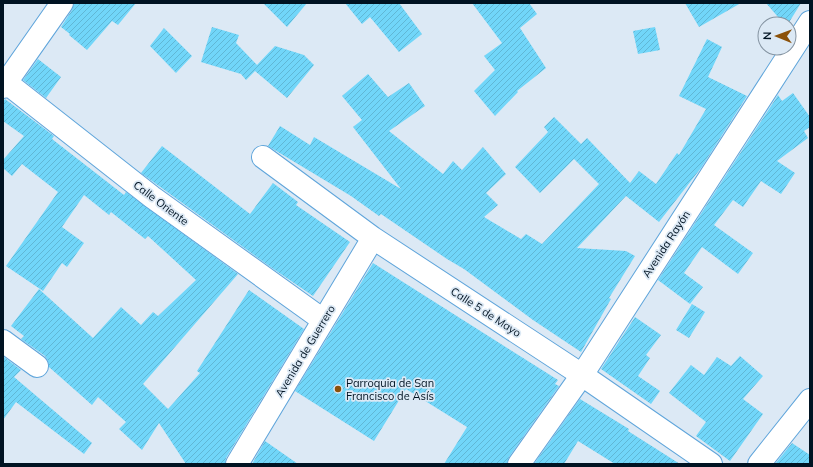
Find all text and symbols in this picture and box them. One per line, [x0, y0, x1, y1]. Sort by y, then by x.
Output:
north arrow [757, 16, 797, 56]
text: N [760, 32, 774, 40]
street label: Calle Oriente [131, 178, 191, 228]
street label: Avenida Rayón [639, 208, 693, 280]
street label: Calle 5 de Mayo [448, 284, 524, 340]
street label: Avenida de Guerrero [272, 303, 338, 399]
place label: Parroquia de San Francisco de Asís [346, 376, 434, 403]
marker: Parroquia de San Francisco de Asís [333, 384, 343, 394]

